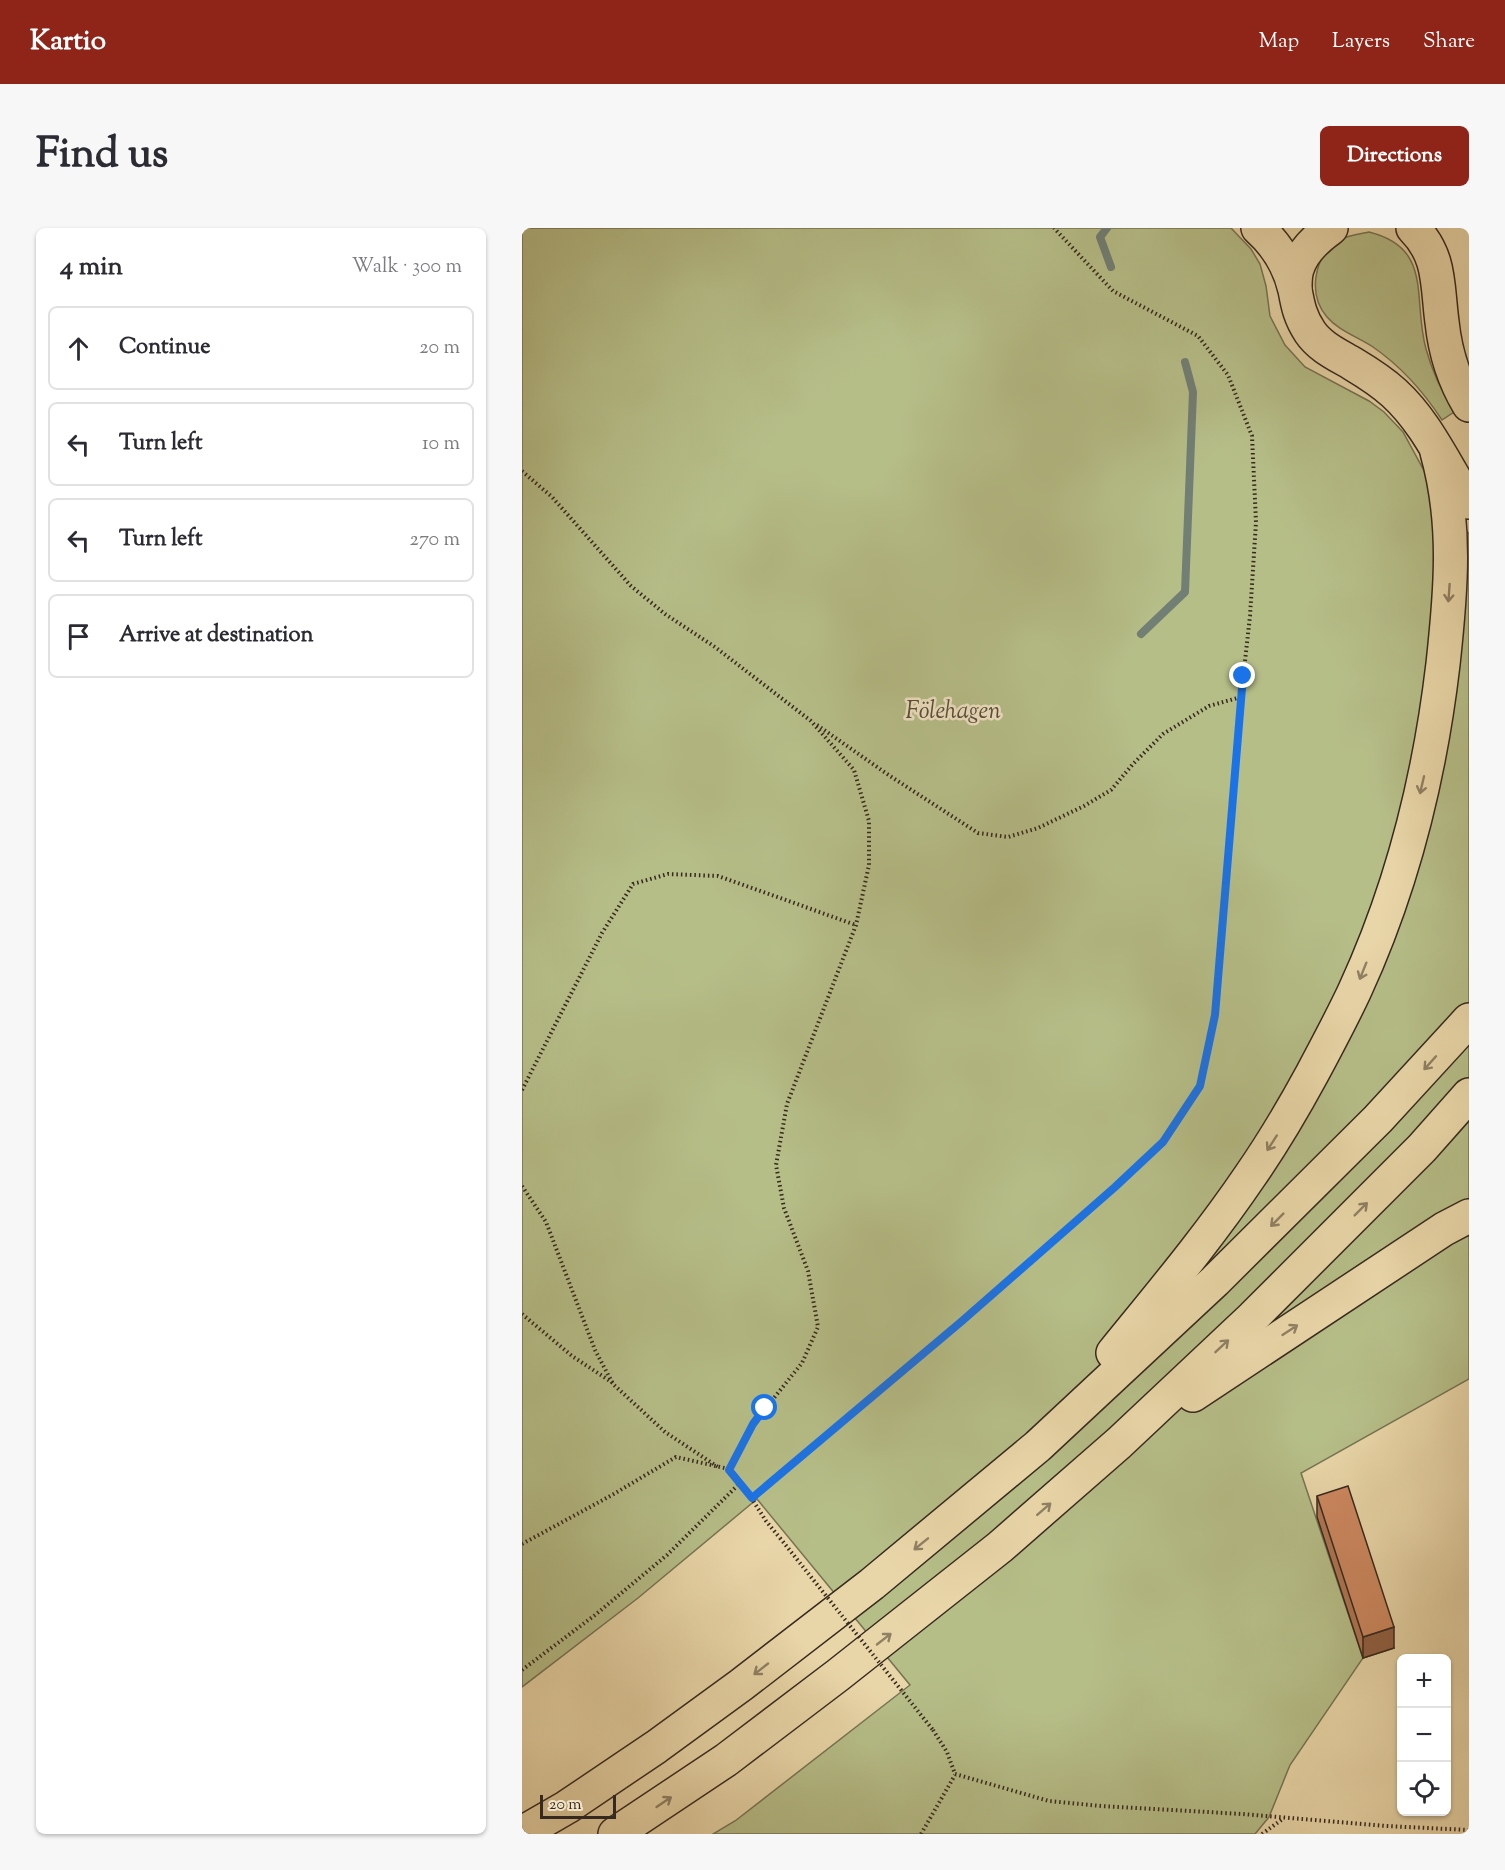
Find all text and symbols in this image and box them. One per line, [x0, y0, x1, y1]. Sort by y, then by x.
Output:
text: Kartio [30, 22, 106, 62]
text: Map [1259, 27, 1299, 57]
text: Layers [1332, 27, 1390, 57]
text: Share [1423, 27, 1475, 57]
text: Find us [36, 126, 168, 186]
button: Directions [1320, 126, 1469, 186]
text: 4 min [60, 249, 123, 286]
text: Walk · 300 m [352, 253, 462, 282]
icon: ahead [62, 332, 95, 365]
text: Continue [119, 332, 210, 364]
text: 20 m [419, 334, 460, 363]
icon: left [62, 428, 95, 461]
text: Turn left [119, 428, 202, 460]
text: 10 m [422, 430, 460, 459]
icon: left [62, 524, 95, 557]
text: Turn left [119, 524, 202, 556]
text: 270 m [410, 526, 460, 555]
one-way arrow [1444, 582, 1455, 602]
icon: arrive [62, 620, 95, 653]
text: Arrive at destination [119, 620, 314, 652]
route end [1229, 662, 1255, 688]
park label: Fölehagen [905, 695, 1001, 729]
one-way arrow [1416, 776, 1428, 795]
one-way arrow [1357, 961, 1368, 980]
one-way arrow [1423, 1055, 1437, 1070]
one-way arrow [1266, 1134, 1278, 1151]
one-way arrow [1354, 1201, 1369, 1216]
one-way arrow [1269, 1212, 1284, 1227]
one-way arrow [1282, 1324, 1299, 1337]
one-way arrow [1215, 1339, 1230, 1353]
route start [751, 1394, 777, 1420]
one-way arrow [1036, 1502, 1051, 1516]
one-way arrow [913, 1537, 929, 1550]
one-way arrow [875, 1633, 891, 1646]
map controls [1397, 1654, 1451, 1816]
button: + [1397, 1654, 1451, 1708]
one-way arrow [753, 1663, 769, 1676]
button: − [1397, 1708, 1451, 1762]
button: locate [1397, 1762, 1451, 1816]
scale bar [540, 1792, 616, 1820]
text: 20 m [549, 1794, 582, 1817]
one-way arrow [655, 1795, 672, 1807]

